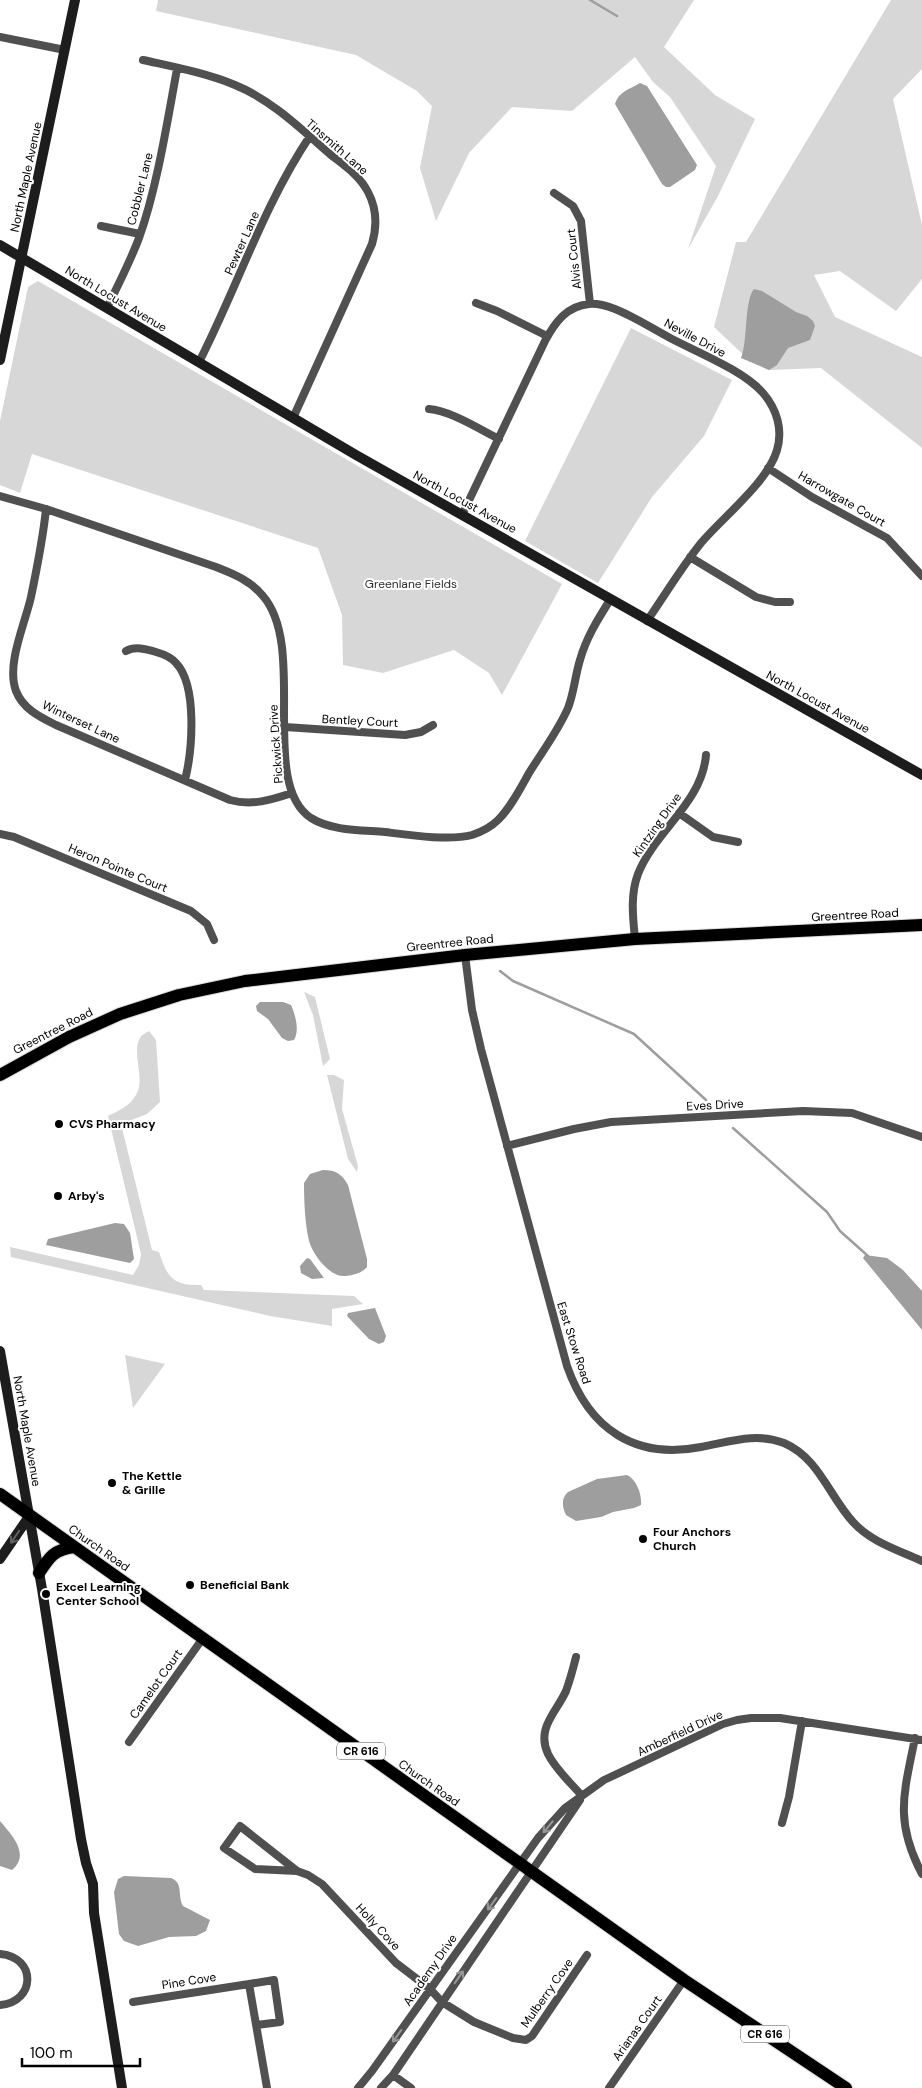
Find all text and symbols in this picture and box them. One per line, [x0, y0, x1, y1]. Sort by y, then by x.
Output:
street label: Tinsmith Lane [303, 116, 372, 179]
street label: North Maple Avenue [7, 120, 46, 234]
street label: Cobbler Lane [123, 151, 157, 227]
street label: Pewter Lane [221, 209, 263, 277]
street label: Alvis Court [563, 228, 585, 290]
street label: North Locust Avenue [62, 262, 170, 336]
street label: Neville Drive [661, 315, 729, 361]
street label: North Locust Avenue [410, 467, 520, 537]
street label: Harrowgate Court [795, 467, 889, 531]
park label: Greenlane Fields [365, 576, 457, 592]
street label: North Locust Avenue [763, 667, 873, 737]
street label: Winterset Lane [39, 697, 123, 747]
street label: Pickwick Drive [265, 704, 287, 784]
street label: Bentley Court [321, 711, 399, 731]
street label: Kintzing Drive [629, 790, 685, 860]
street label: Heron Pointe Court [66, 840, 170, 896]
street label: Greentree Road [811, 905, 899, 925]
street label: Greentree Road [406, 930, 494, 956]
street label: Greentree Road [10, 1004, 96, 1058]
street label: Eves Drive [686, 1096, 744, 1114]
place label: CVS Pharmacy [69, 1116, 156, 1132]
marker: CVS Pharmacy [53, 1118, 65, 1130]
place label: Arby's [68, 1188, 105, 1204]
marker: Arby's [52, 1190, 64, 1202]
street label: East Stow Road [553, 1300, 595, 1386]
street label: North Maple Avenue [9, 1374, 45, 1488]
place label: The Kettle & Grille [122, 1468, 182, 1498]
marker: The Kettle & Grille [106, 1477, 118, 1489]
street label: Church Road [65, 1521, 133, 1575]
place label: Four Anchors Church [653, 1524, 731, 1554]
one-way arrow [10, 1530, 20, 1544]
marker: Four Anchors Church [637, 1533, 649, 1545]
place label: Beneficial Bank [200, 1577, 290, 1593]
place label: Excel Learning Center School [56, 1579, 141, 1609]
marker: Beneficial Bank [184, 1579, 196, 1591]
marker: Excel Learning Center School [40, 1588, 52, 1600]
street label: Camelot Court [126, 1646, 186, 1722]
street label: Amberfield Drive [635, 1706, 726, 1760]
road number: CR 616 [337, 1742, 385, 1760]
street label: Church Road [395, 1756, 463, 1810]
one-way arrow [542, 1820, 553, 1833]
one-way arrow [487, 1897, 497, 1911]
street label: Holly Cove [352, 1900, 404, 1954]
street label: Academy Drive [399, 1931, 461, 2009]
street label: Mulberry Cove [517, 1955, 577, 2031]
street label: Pine Cove [161, 1969, 218, 1993]
one-way arrow [454, 1970, 464, 1984]
street label: Arianas Court [609, 1992, 666, 2064]
road number: CR 616 [741, 2026, 789, 2042]
one-way arrow [392, 2029, 402, 2043]
scale bar [22, 2036, 140, 2068]
text: 100 m [30, 2043, 73, 2063]

